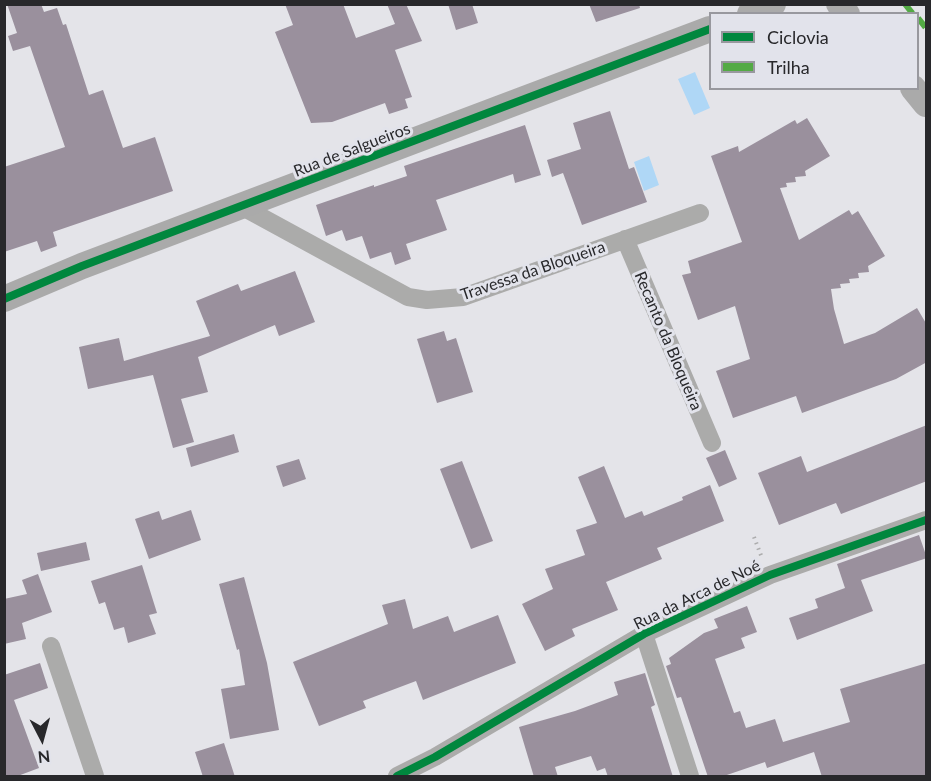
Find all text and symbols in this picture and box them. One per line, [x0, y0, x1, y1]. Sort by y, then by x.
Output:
legend [709, 12, 919, 90]
text: Ciclovia [767, 26, 829, 48]
text: Trilha [767, 56, 810, 78]
street label: Rua de Salgueiros [291, 119, 413, 181]
street label: Travessa da Bloqueira [458, 237, 608, 305]
street label: Recanto da Bloqueira [630, 269, 706, 413]
street label: Rua da Arca de Noé [630, 556, 764, 634]
north arrow [12, 709, 72, 769]
text: N [37, 747, 51, 767]

